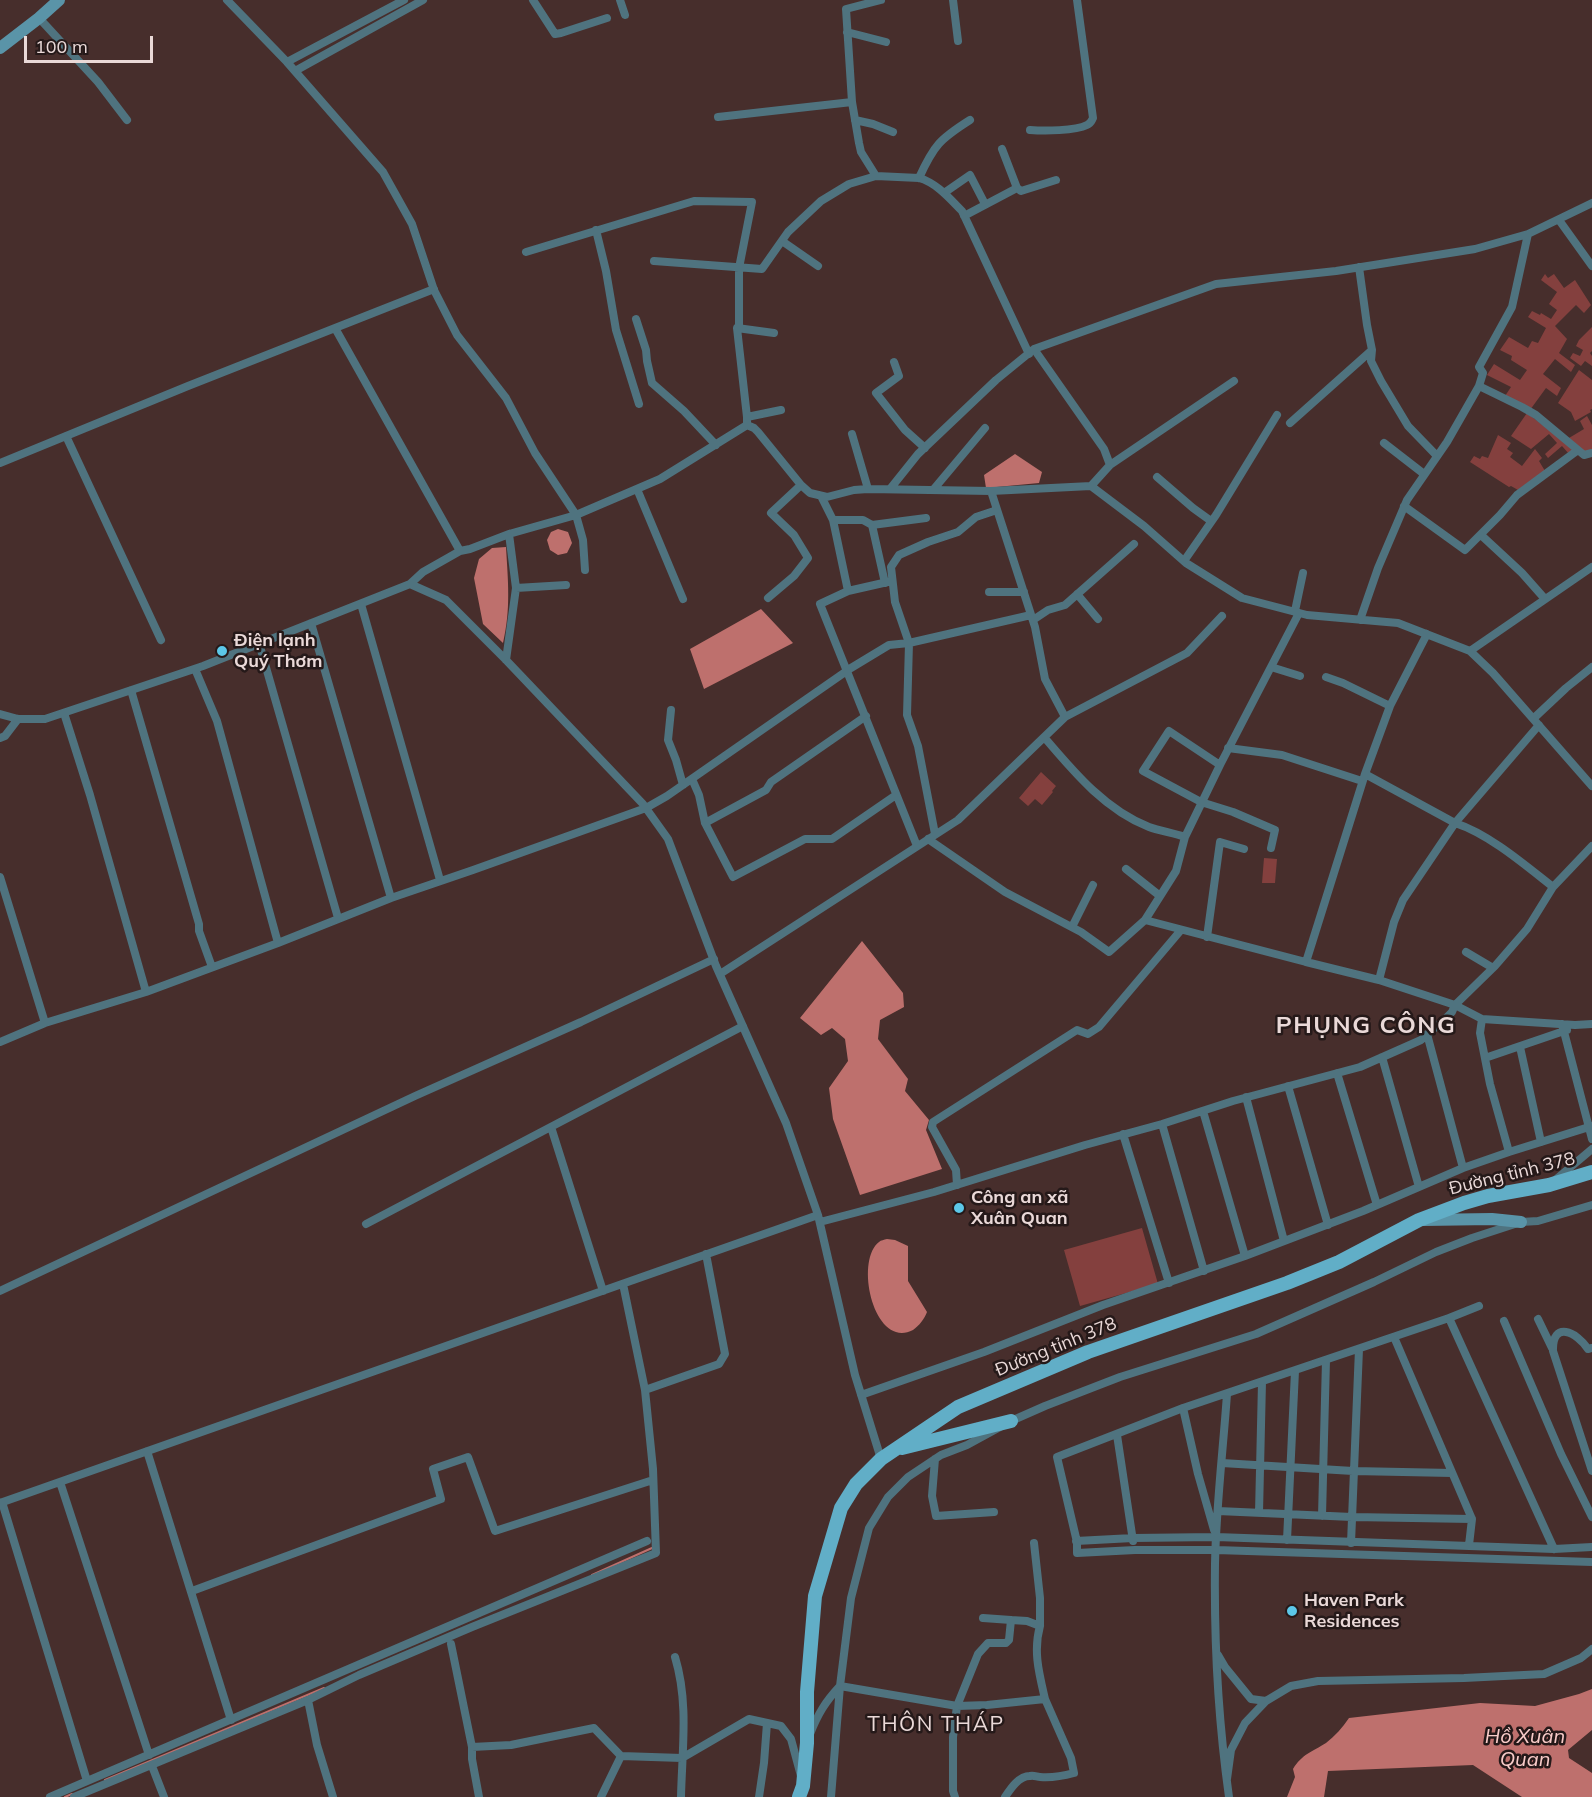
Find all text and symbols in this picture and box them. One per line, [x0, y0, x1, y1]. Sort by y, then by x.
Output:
scale bar [27, 24, 156, 62]
text: 100 m [35, 35, 88, 58]
place label: Điện lạnh Quý Thơm [234, 630, 322, 672]
marker: Điện lạnh Quý Thơm [215, 644, 229, 658]
district label: PHỤNG CÔNG [1276, 1012, 1456, 1040]
street label: Đường tỉnh 378 [1447, 1148, 1577, 1200]
place label: Công an xã Xuân Quan [971, 1187, 1068, 1230]
marker: Công an xã Xuân Quan [952, 1201, 966, 1215]
street label: Đường tỉnh 378 [992, 1313, 1120, 1381]
place label: Haven Park Residences [1304, 1590, 1404, 1632]
marker: Haven Park Residences [1285, 1604, 1299, 1618]
district label: THÔN THÁP [867, 1712, 1005, 1738]
water label: Hồ Xuân Quan [1485, 1725, 1565, 1772]

